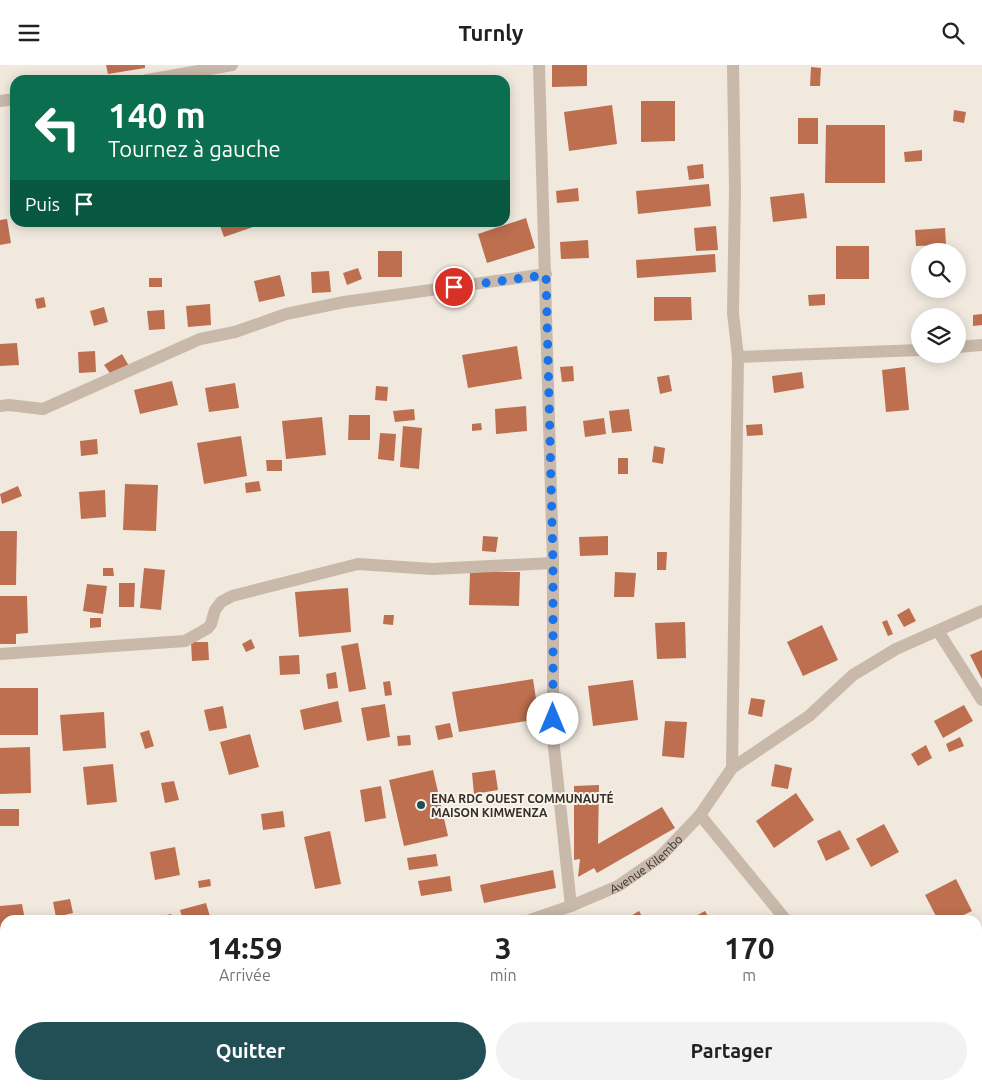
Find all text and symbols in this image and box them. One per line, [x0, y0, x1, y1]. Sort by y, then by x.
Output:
icon: menu [15, 19, 43, 47]
icon: search [939, 19, 967, 47]
text: Turnly [459, 20, 523, 45]
icon: left [25, 95, 90, 160]
text: 140 m [108, 95, 206, 135]
text: Tournez à gauche [108, 136, 281, 161]
icon: arrive [70, 190, 98, 218]
text: Puis [25, 193, 60, 215]
map controls [911, 243, 966, 363]
button: search [911, 243, 966, 298]
pin [433, 266, 475, 308]
icon: arrive [440, 273, 468, 301]
button: layers [911, 308, 966, 363]
position arrow [526, 692, 578, 744]
place label: ENA RDC OUEST COMMUNAUTÉ MAISON KIMWENZA [431, 790, 614, 819]
marker: ENA RDC OUEST COMMUNAUTÉ MAISON KIMWENZA [415, 799, 427, 811]
street label: Avenue Kilembo [608, 832, 684, 895]
text: 14:59 [207, 931, 282, 965]
text: 3 [495, 931, 512, 965]
text: 170 [724, 931, 775, 965]
text: Arrivée [219, 966, 271, 984]
text: min [490, 966, 517, 984]
text: m [742, 966, 756, 984]
button: Quitter [15, 1022, 486, 1080]
button: Partager [496, 1022, 967, 1080]

